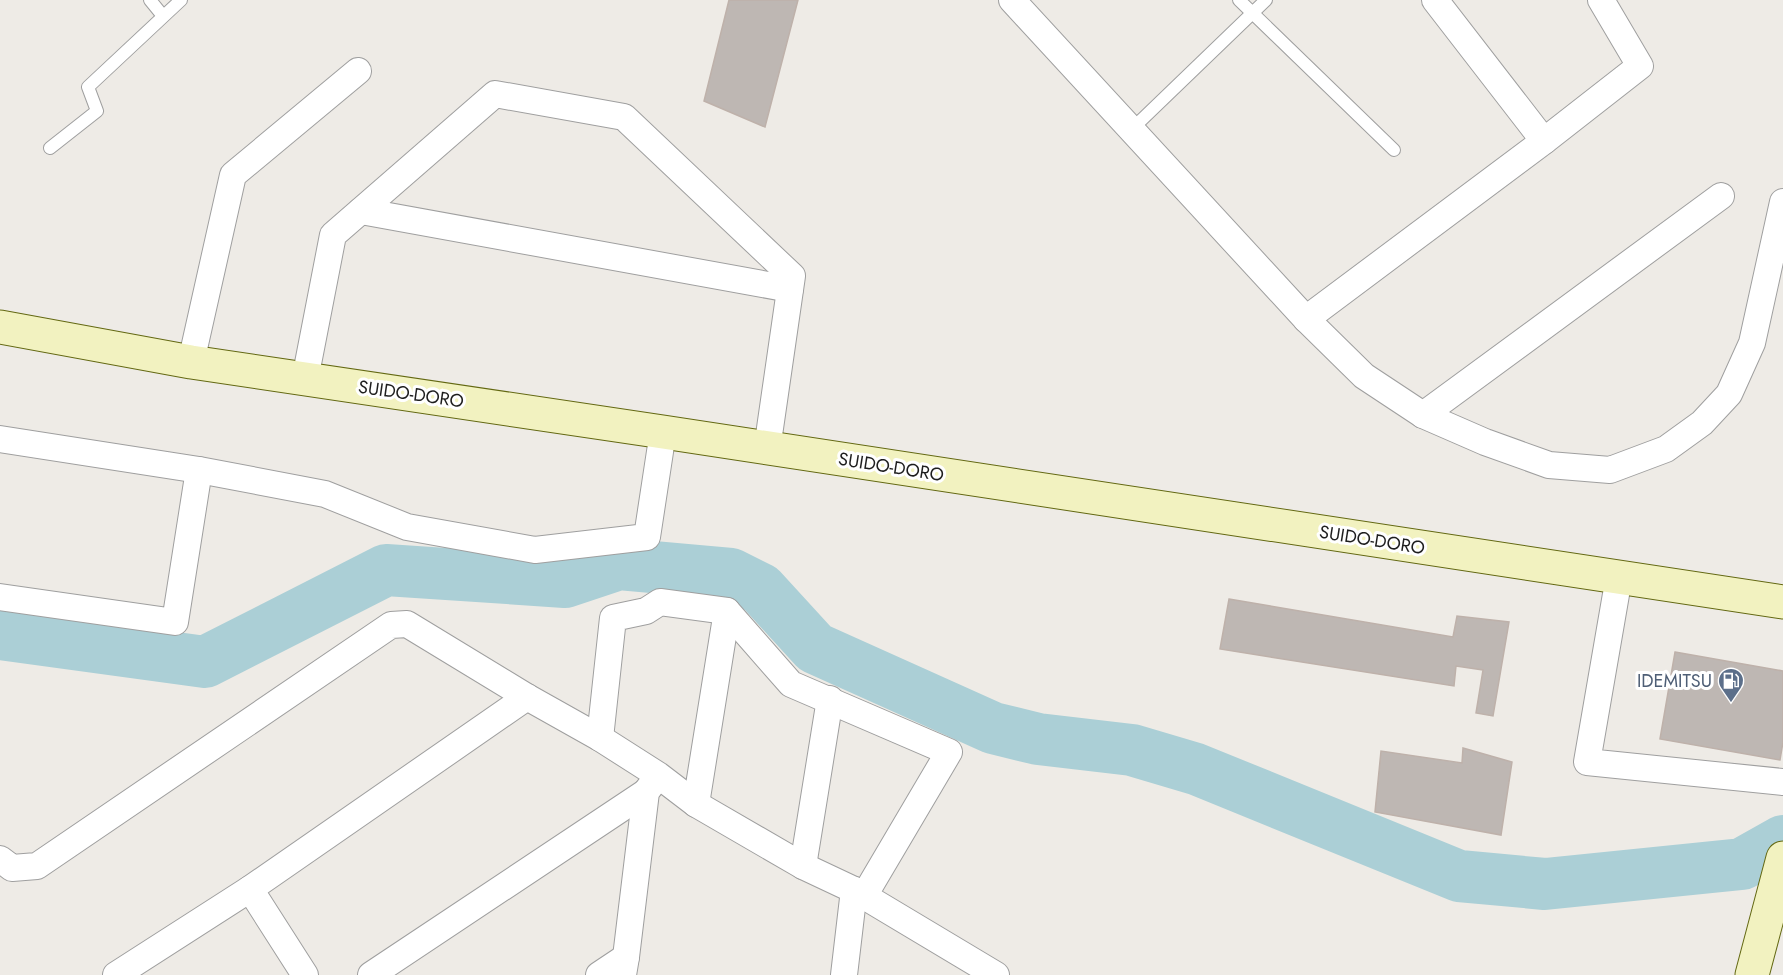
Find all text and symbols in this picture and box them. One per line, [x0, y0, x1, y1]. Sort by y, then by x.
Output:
street label: SUIDO-DORO [356, 374, 466, 414]
street label: SUIDO-DORO [836, 446, 946, 488]
street label: SUIDO-DORO [1317, 519, 1427, 561]
fuel station icon: IDEMITSU [1716, 666, 1746, 704]
place label: IDEMITSU [1637, 668, 1712, 694]

